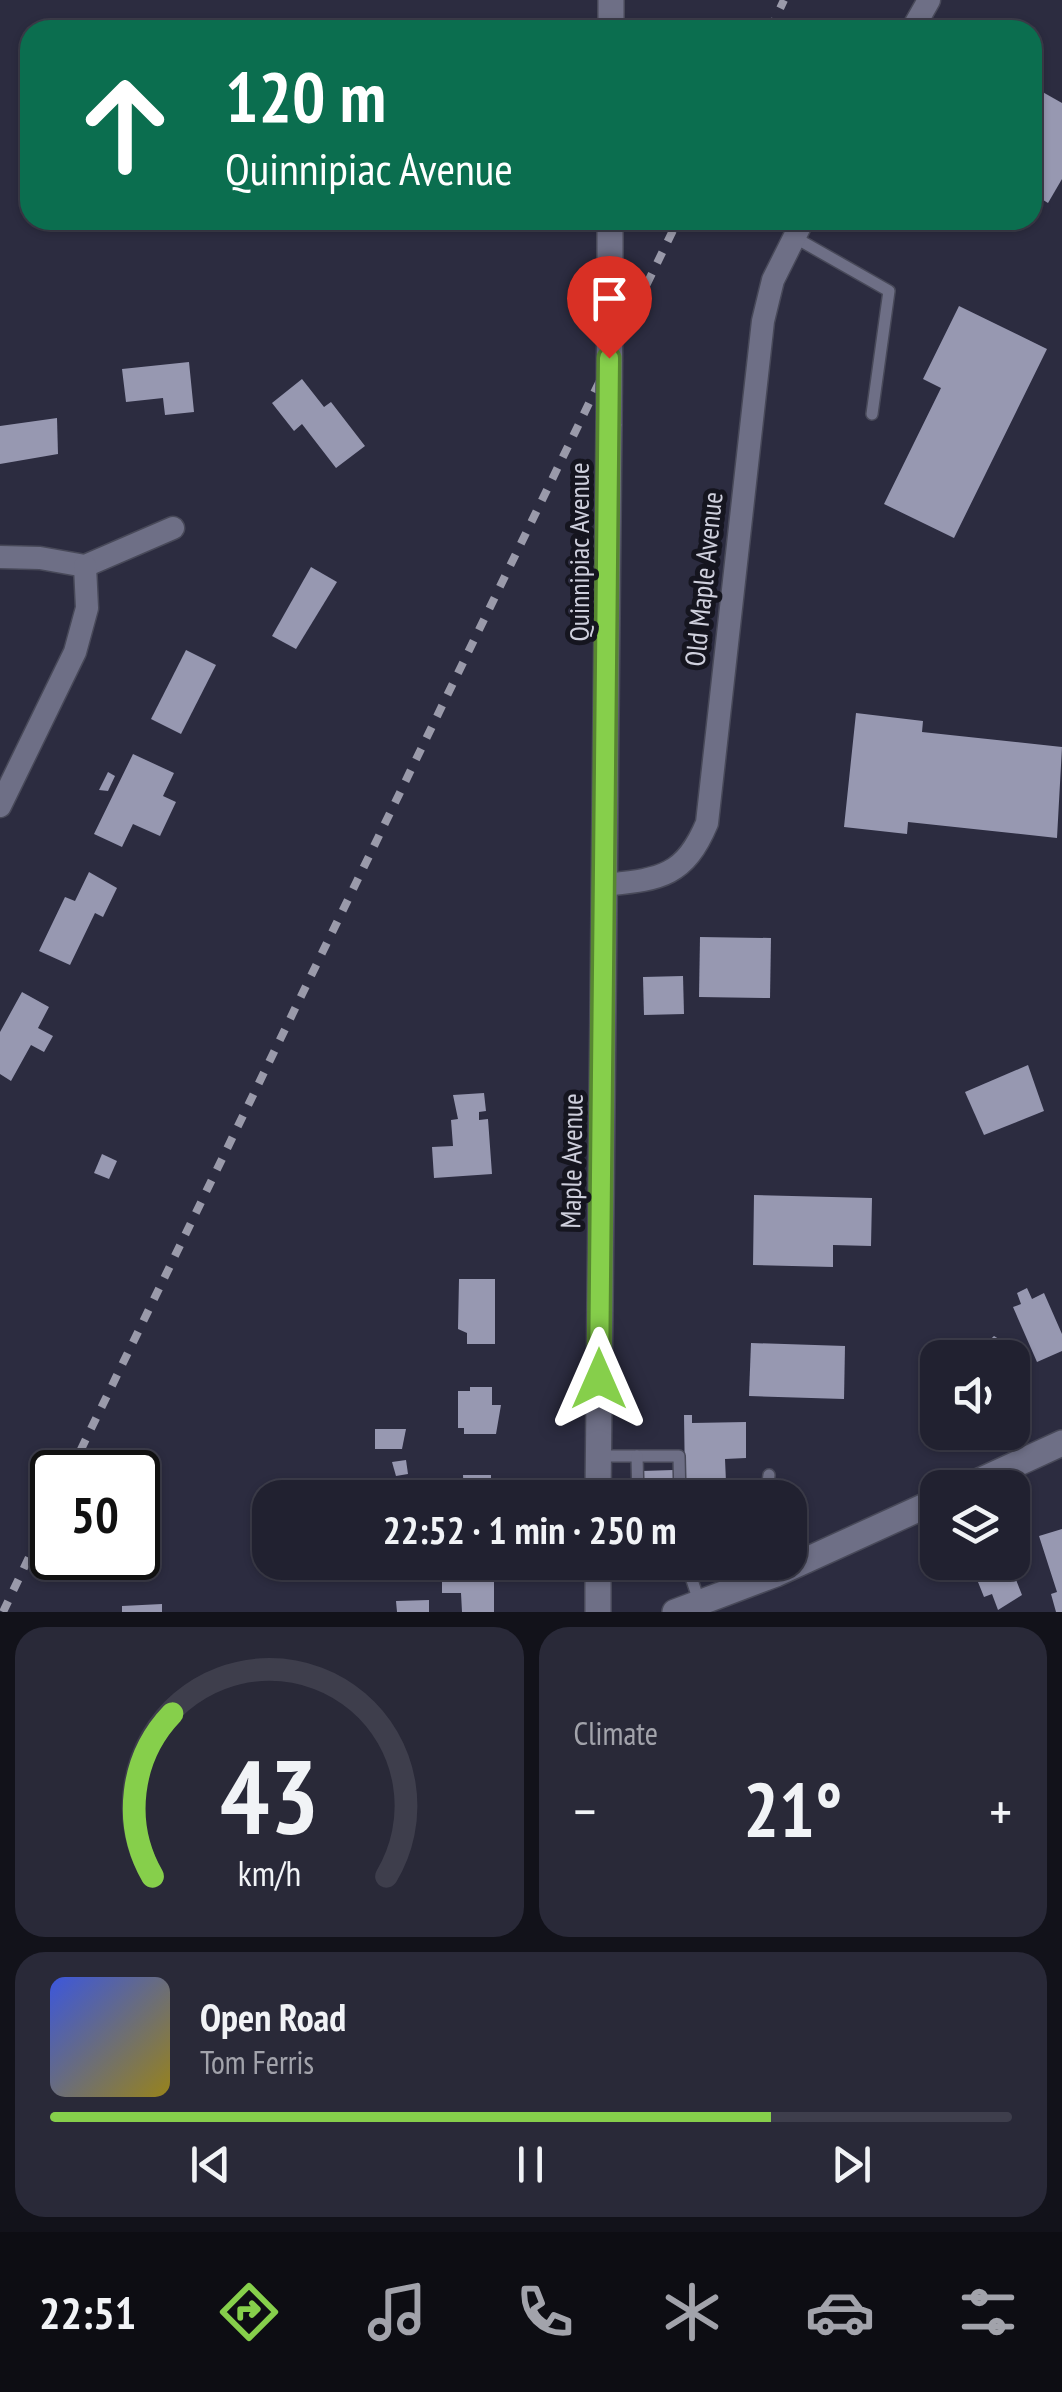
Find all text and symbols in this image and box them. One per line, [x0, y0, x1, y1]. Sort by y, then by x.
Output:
text: 120 m [225, 51, 386, 141]
icon: ahead [60, 60, 190, 190]
text: Quinnipiac Avenue [225, 139, 513, 197]
pin [567, 256, 652, 359]
icon: arrive [582, 271, 637, 326]
street label: Quinnipiac Avenue [560, 462, 597, 642]
street label: Old Maple Avenue [675, 490, 731, 668]
street label: Maple Avenue [551, 1093, 591, 1229]
position arrow [547, 1327, 651, 1431]
map controls [920, 1340, 1030, 1580]
button: sound [920, 1340, 1030, 1450]
speed limit sign: 50 [30, 1450, 160, 1580]
button: layers [920, 1470, 1030, 1580]
text: 22:52 · 1 min · 250 m [383, 1505, 676, 1554]
text: Climate [574, 1712, 658, 1754]
text: 43 [220, 1728, 319, 1863]
text: 21° [743, 1761, 842, 1858]
text: − [574, 1775, 596, 1846]
text: + [989, 1775, 1012, 1846]
text: km/h [238, 1850, 301, 1896]
text: Open Road [200, 1992, 346, 2041]
text: Tom Ferris [200, 2041, 314, 2083]
icon: previous [183, 2137, 238, 2192]
icon: pause [503, 2137, 558, 2192]
icon: next [824, 2137, 879, 2192]
icon: directions [214, 2277, 284, 2347]
icon: music [362, 2277, 432, 2347]
icon: phone [510, 2277, 580, 2347]
icon: climate [657, 2277, 727, 2347]
icon: car [805, 2277, 875, 2347]
icon: filters [953, 2277, 1023, 2347]
text: 22:51 [39, 2283, 136, 2341]

